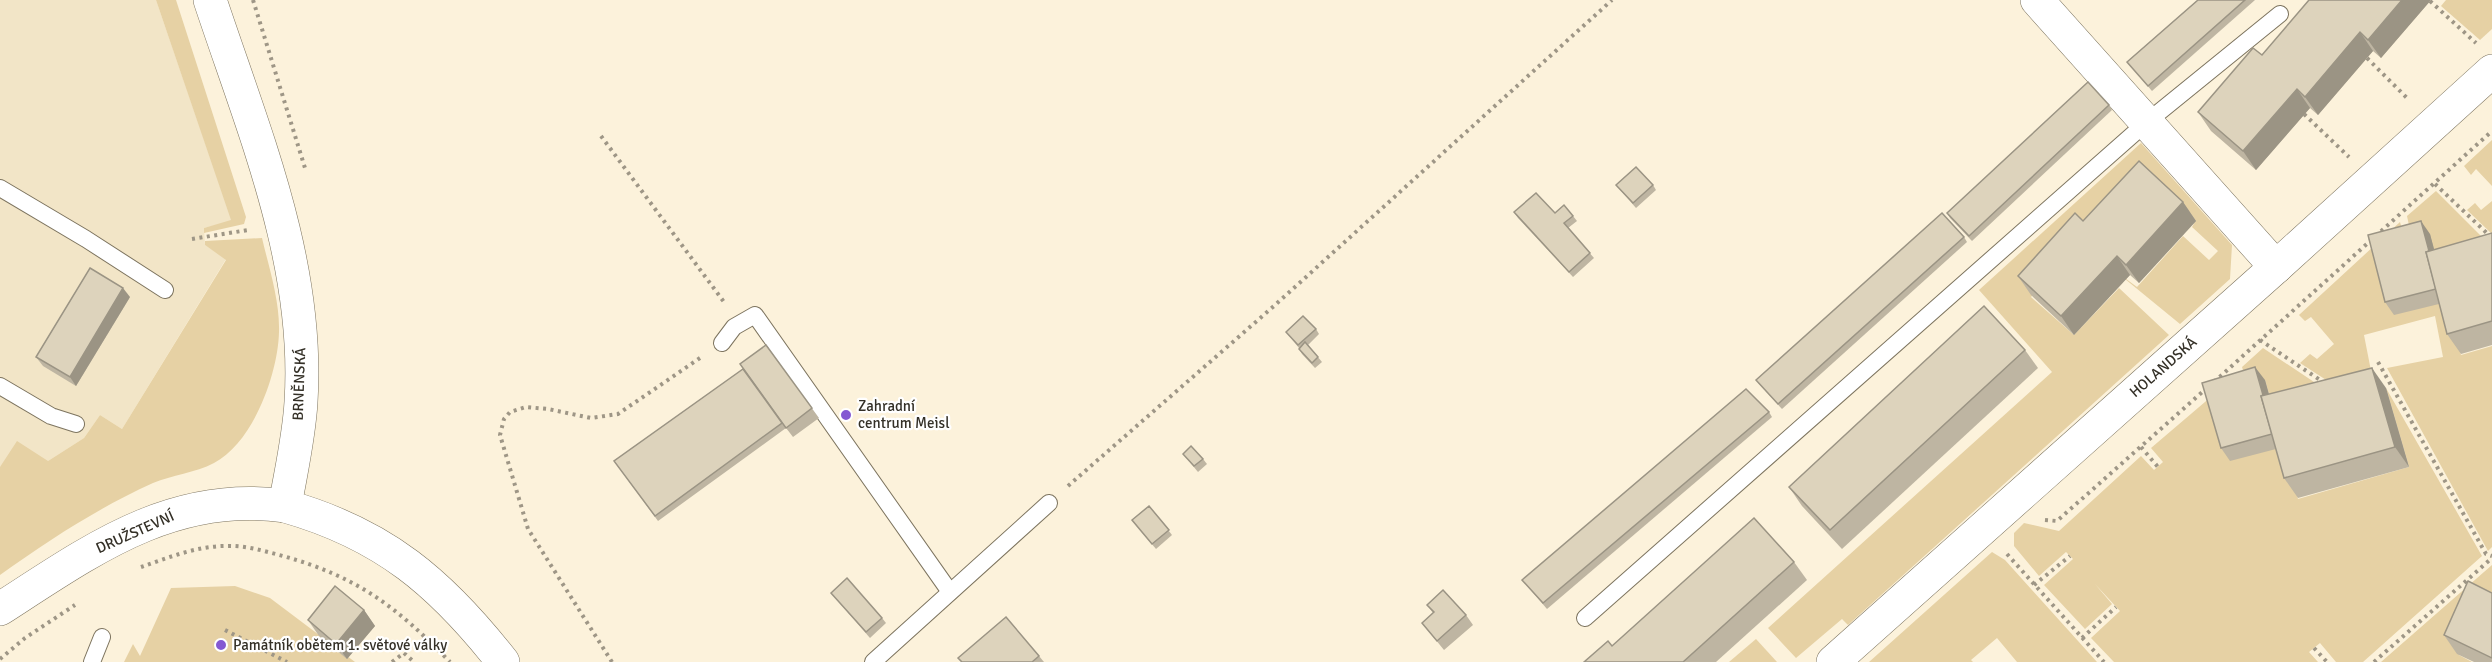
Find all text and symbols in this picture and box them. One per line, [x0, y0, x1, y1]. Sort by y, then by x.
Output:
street label: HOLANDSKÁ [2125, 332, 2200, 401]
street label: BRNĚNSKÁ [288, 347, 309, 421]
place label: Zahradní centrum Meisl [858, 397, 950, 432]
marker: Zahradní centrum Meisl [839, 408, 853, 422]
street label: DRUŽSTEVNÍ [93, 506, 177, 557]
place label: Památník obětem 1. světové války [233, 636, 447, 654]
marker: Památník obětem 1. světové války [214, 638, 228, 652]

